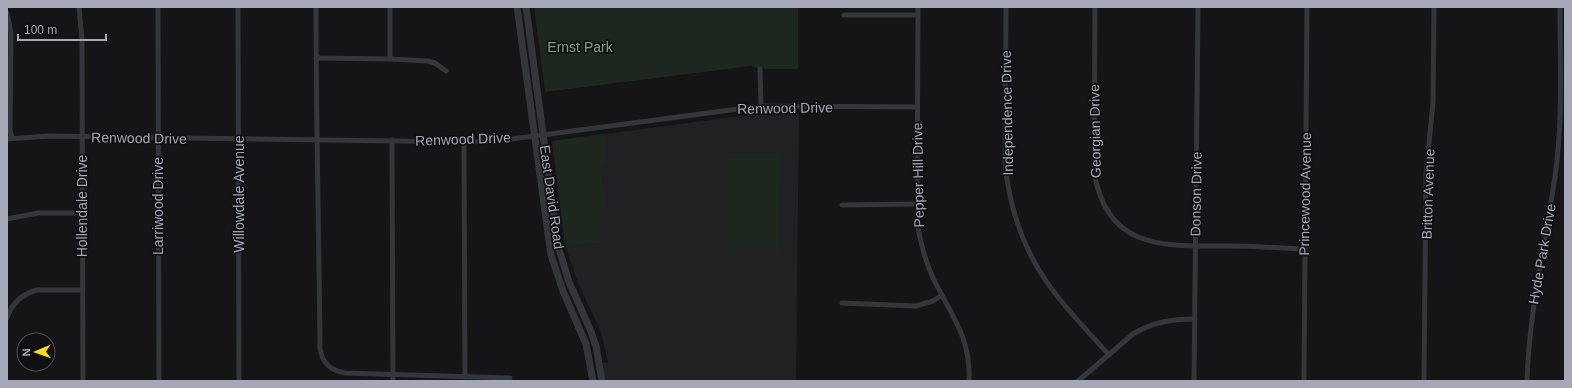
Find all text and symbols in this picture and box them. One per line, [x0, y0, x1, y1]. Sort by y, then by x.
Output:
scale bar [18, 16, 106, 42]
text: 100 m [24, 23, 57, 37]
park label: Ernst Park [547, 39, 614, 55]
street label: Independence Drive [998, 50, 1016, 176]
street label: Georgian Drive [1086, 84, 1104, 178]
street label: Renwood Drive [737, 99, 833, 117]
street label: Pepper Hill Drive [909, 122, 927, 228]
street label: Renwood Drive [91, 129, 187, 147]
street label: Renwood Drive [415, 129, 511, 149]
street label: Princewood Avenue [1296, 132, 1314, 256]
street label: Willowdale Avenue [231, 135, 247, 253]
street label: East David Road [537, 144, 567, 250]
street label: Britton Avenue [1418, 148, 1438, 240]
street label: Donson Drive [1187, 151, 1205, 237]
street label: Hollendale Drive [74, 154, 90, 257]
street label: Larriwood Drive [150, 157, 166, 255]
street label: Hyde Park Drive [1525, 202, 1559, 306]
north arrow [16, 332, 56, 372]
text: N [20, 348, 32, 357]

